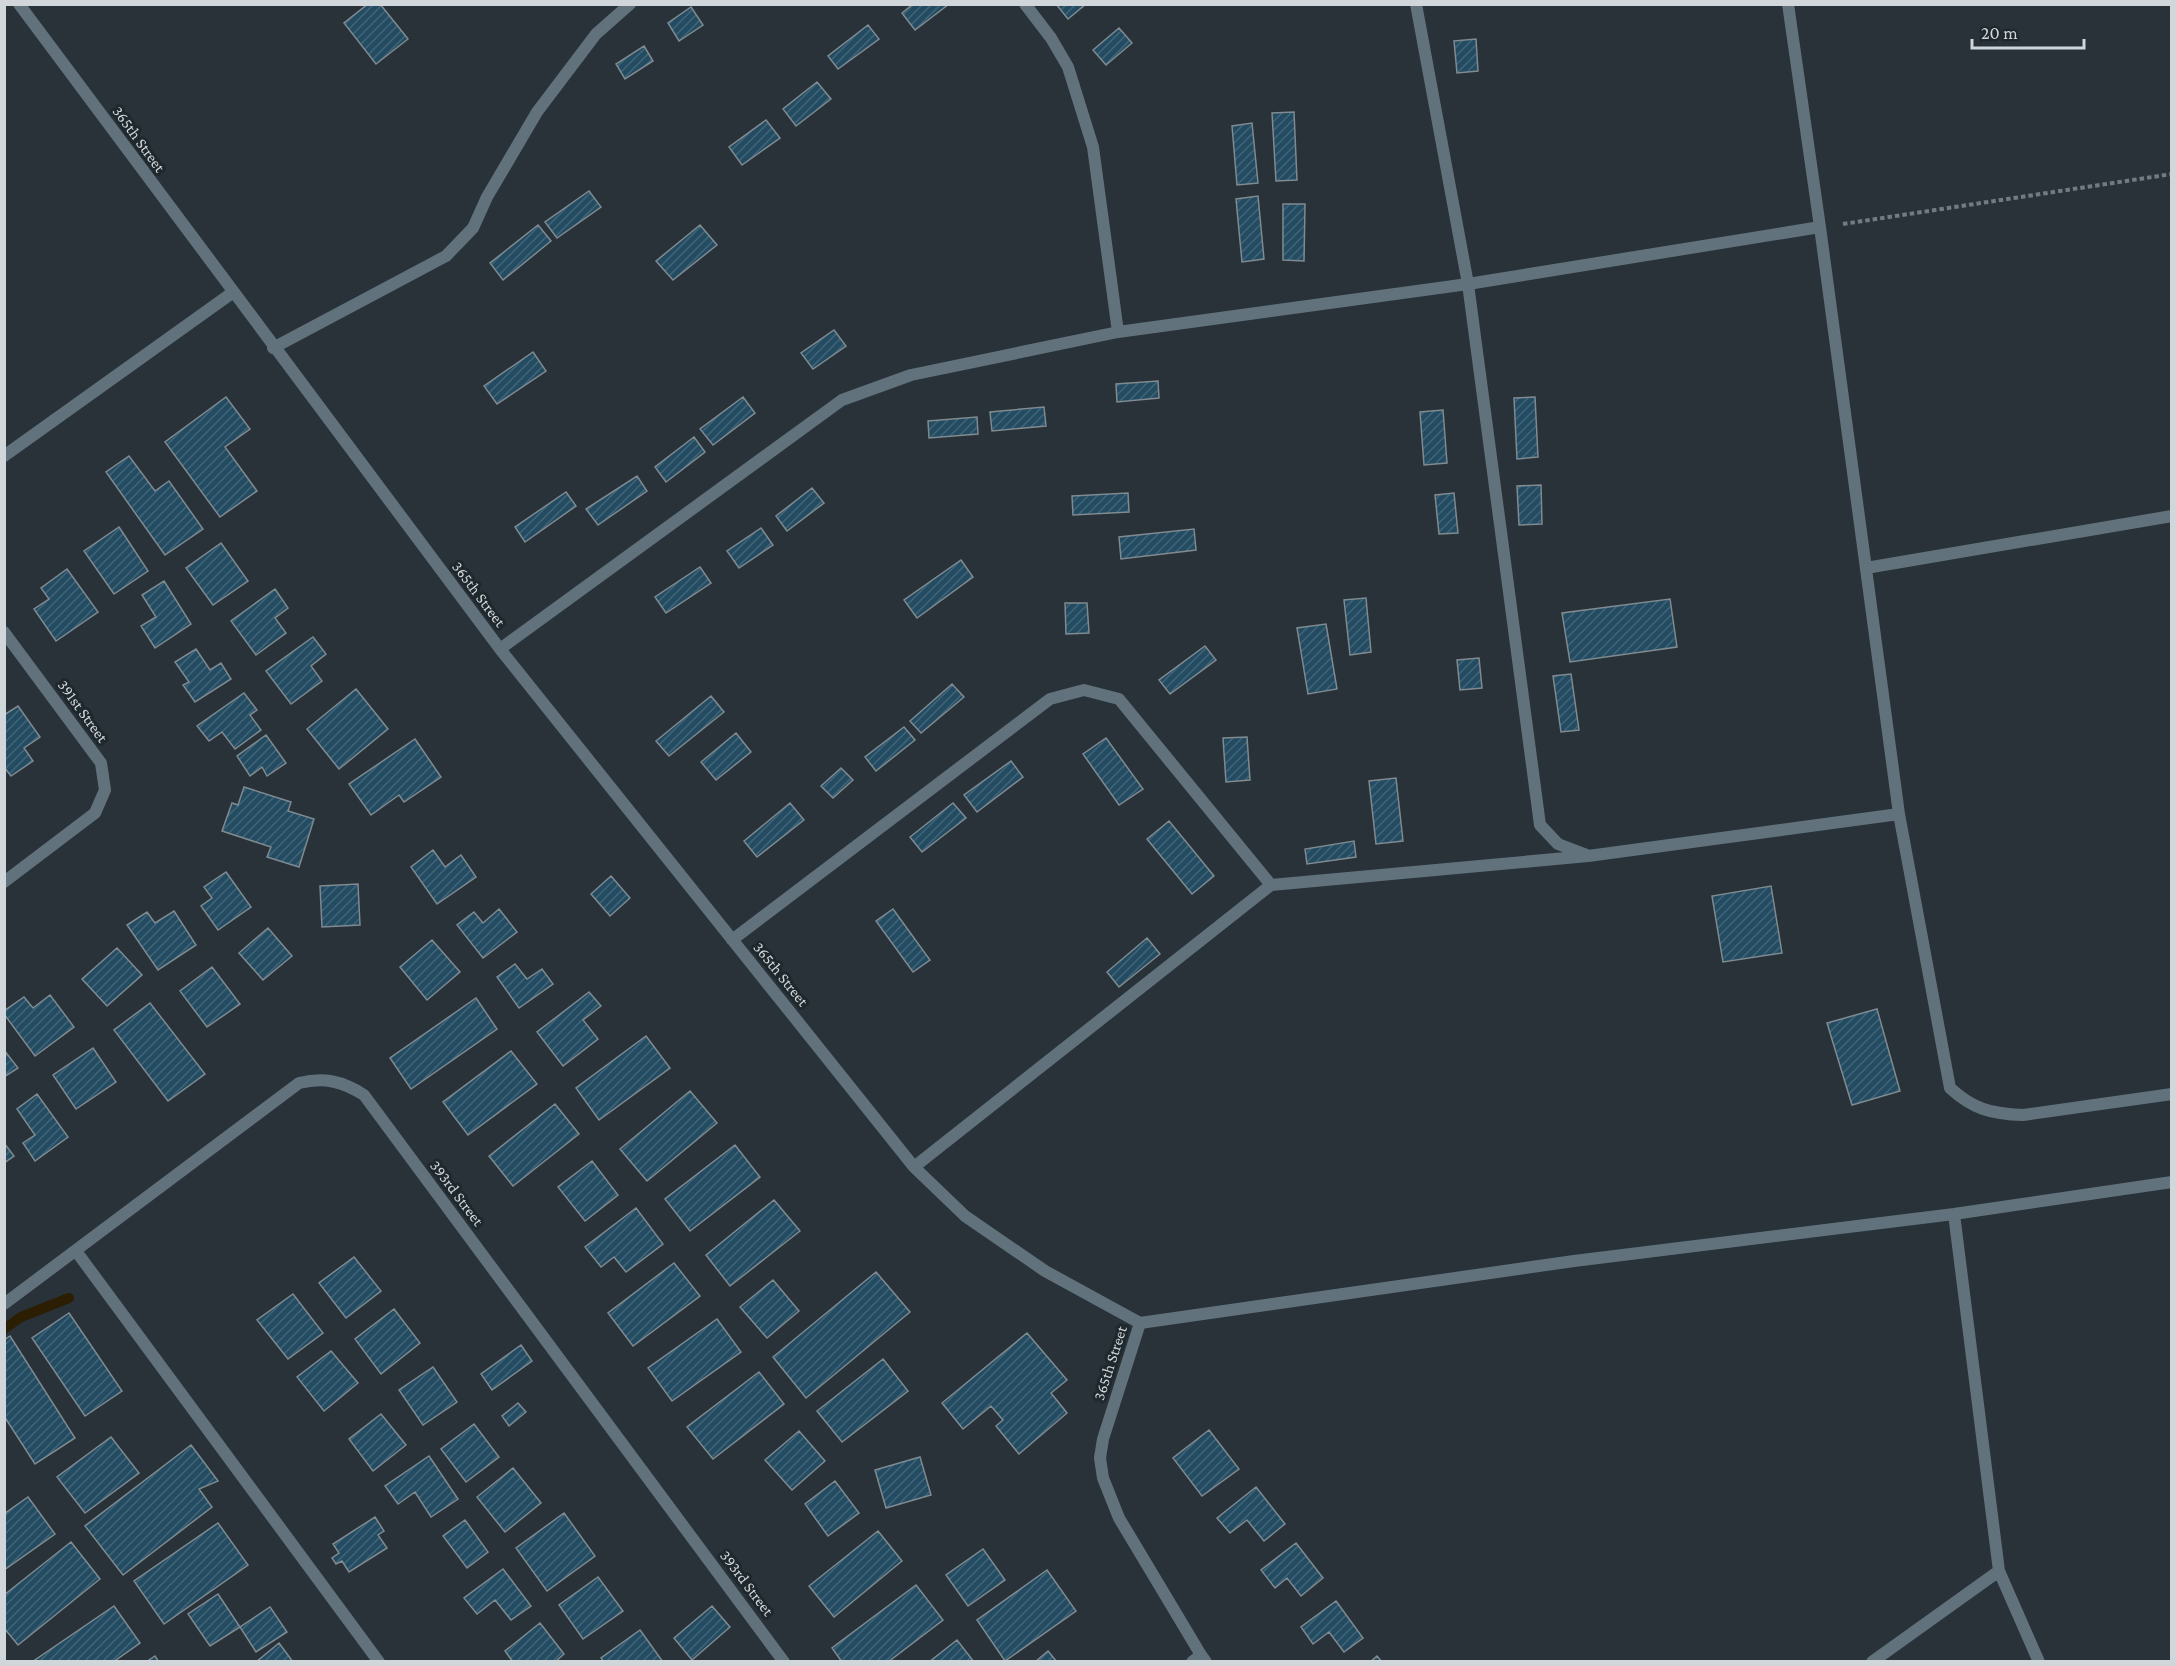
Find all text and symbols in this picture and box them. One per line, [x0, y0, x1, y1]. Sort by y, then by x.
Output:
scale bar [1972, 12, 2084, 50]
text: 20 m [1981, 23, 2018, 43]
street label: 365th Street [109, 103, 169, 176]
street label: 365th Street [449, 558, 509, 631]
street label: 391st Street [55, 676, 112, 746]
street label: 365th Street [750, 939, 812, 1010]
street label: 393rd Street [427, 1157, 487, 1230]
street label: 365th Street [1090, 1323, 1130, 1402]
street label: 393rd Street [717, 1547, 777, 1620]

